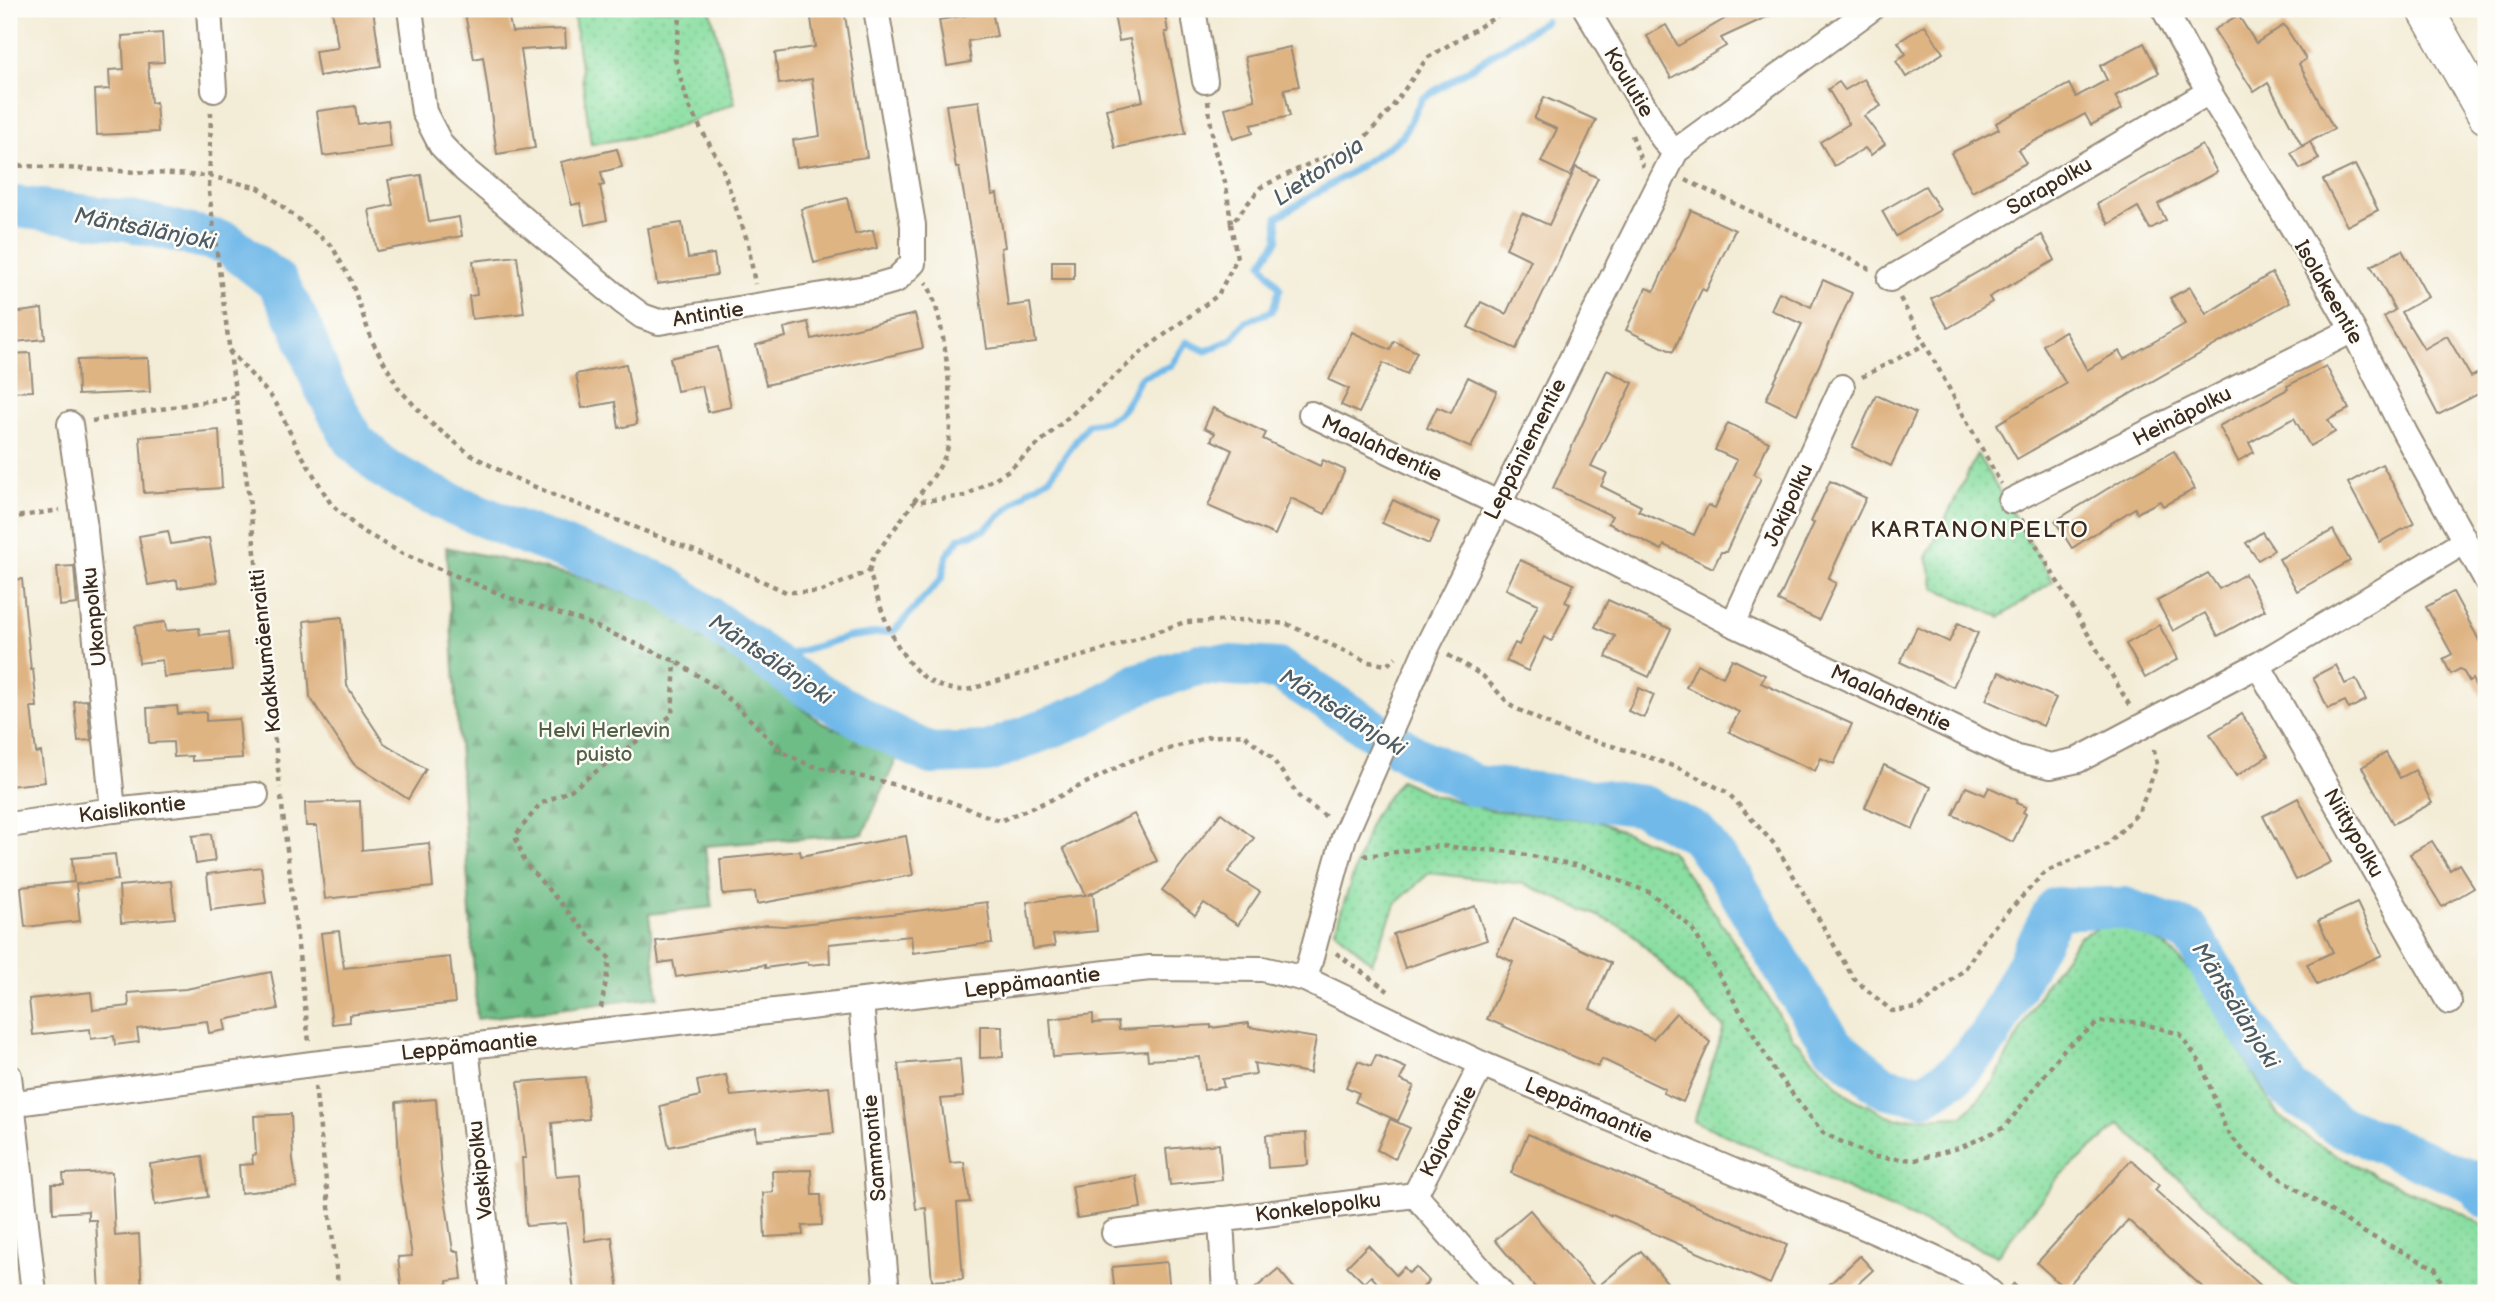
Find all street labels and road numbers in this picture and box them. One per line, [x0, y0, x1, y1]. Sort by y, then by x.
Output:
street label: Koulutie [1598, 43, 1659, 122]
street label: Sarapolku [2002, 152, 2096, 221]
street label: Isolakeentie [2289, 236, 2368, 349]
street label: Antintie [671, 297, 745, 332]
street label: Leppäniementie [1479, 375, 1572, 524]
street label: Heinäpolku [2129, 381, 2236, 452]
street label: Maalahdentie [1318, 410, 1446, 487]
street label: Jokipolku [1758, 460, 1818, 551]
street label: Ukonpolku [77, 566, 112, 668]
street label: Kaakkumäenraitti [244, 568, 287, 734]
street label: Maalahdentie [1827, 660, 1955, 737]
street label: Niittypolku [2318, 784, 2389, 882]
street label: Kaislikontie [77, 791, 187, 828]
street label: Leppämaantie [963, 962, 1102, 1003]
street label: Leppämaantie [400, 1027, 538, 1066]
street label: Leppämaantie [1521, 1072, 1657, 1149]
street label: Kajavantie [1415, 1081, 1482, 1181]
street label: Sammontie [857, 1094, 892, 1202]
street label: Vaskipolku [463, 1119, 498, 1221]
street label: Konkelopolku [1254, 1187, 1382, 1228]

